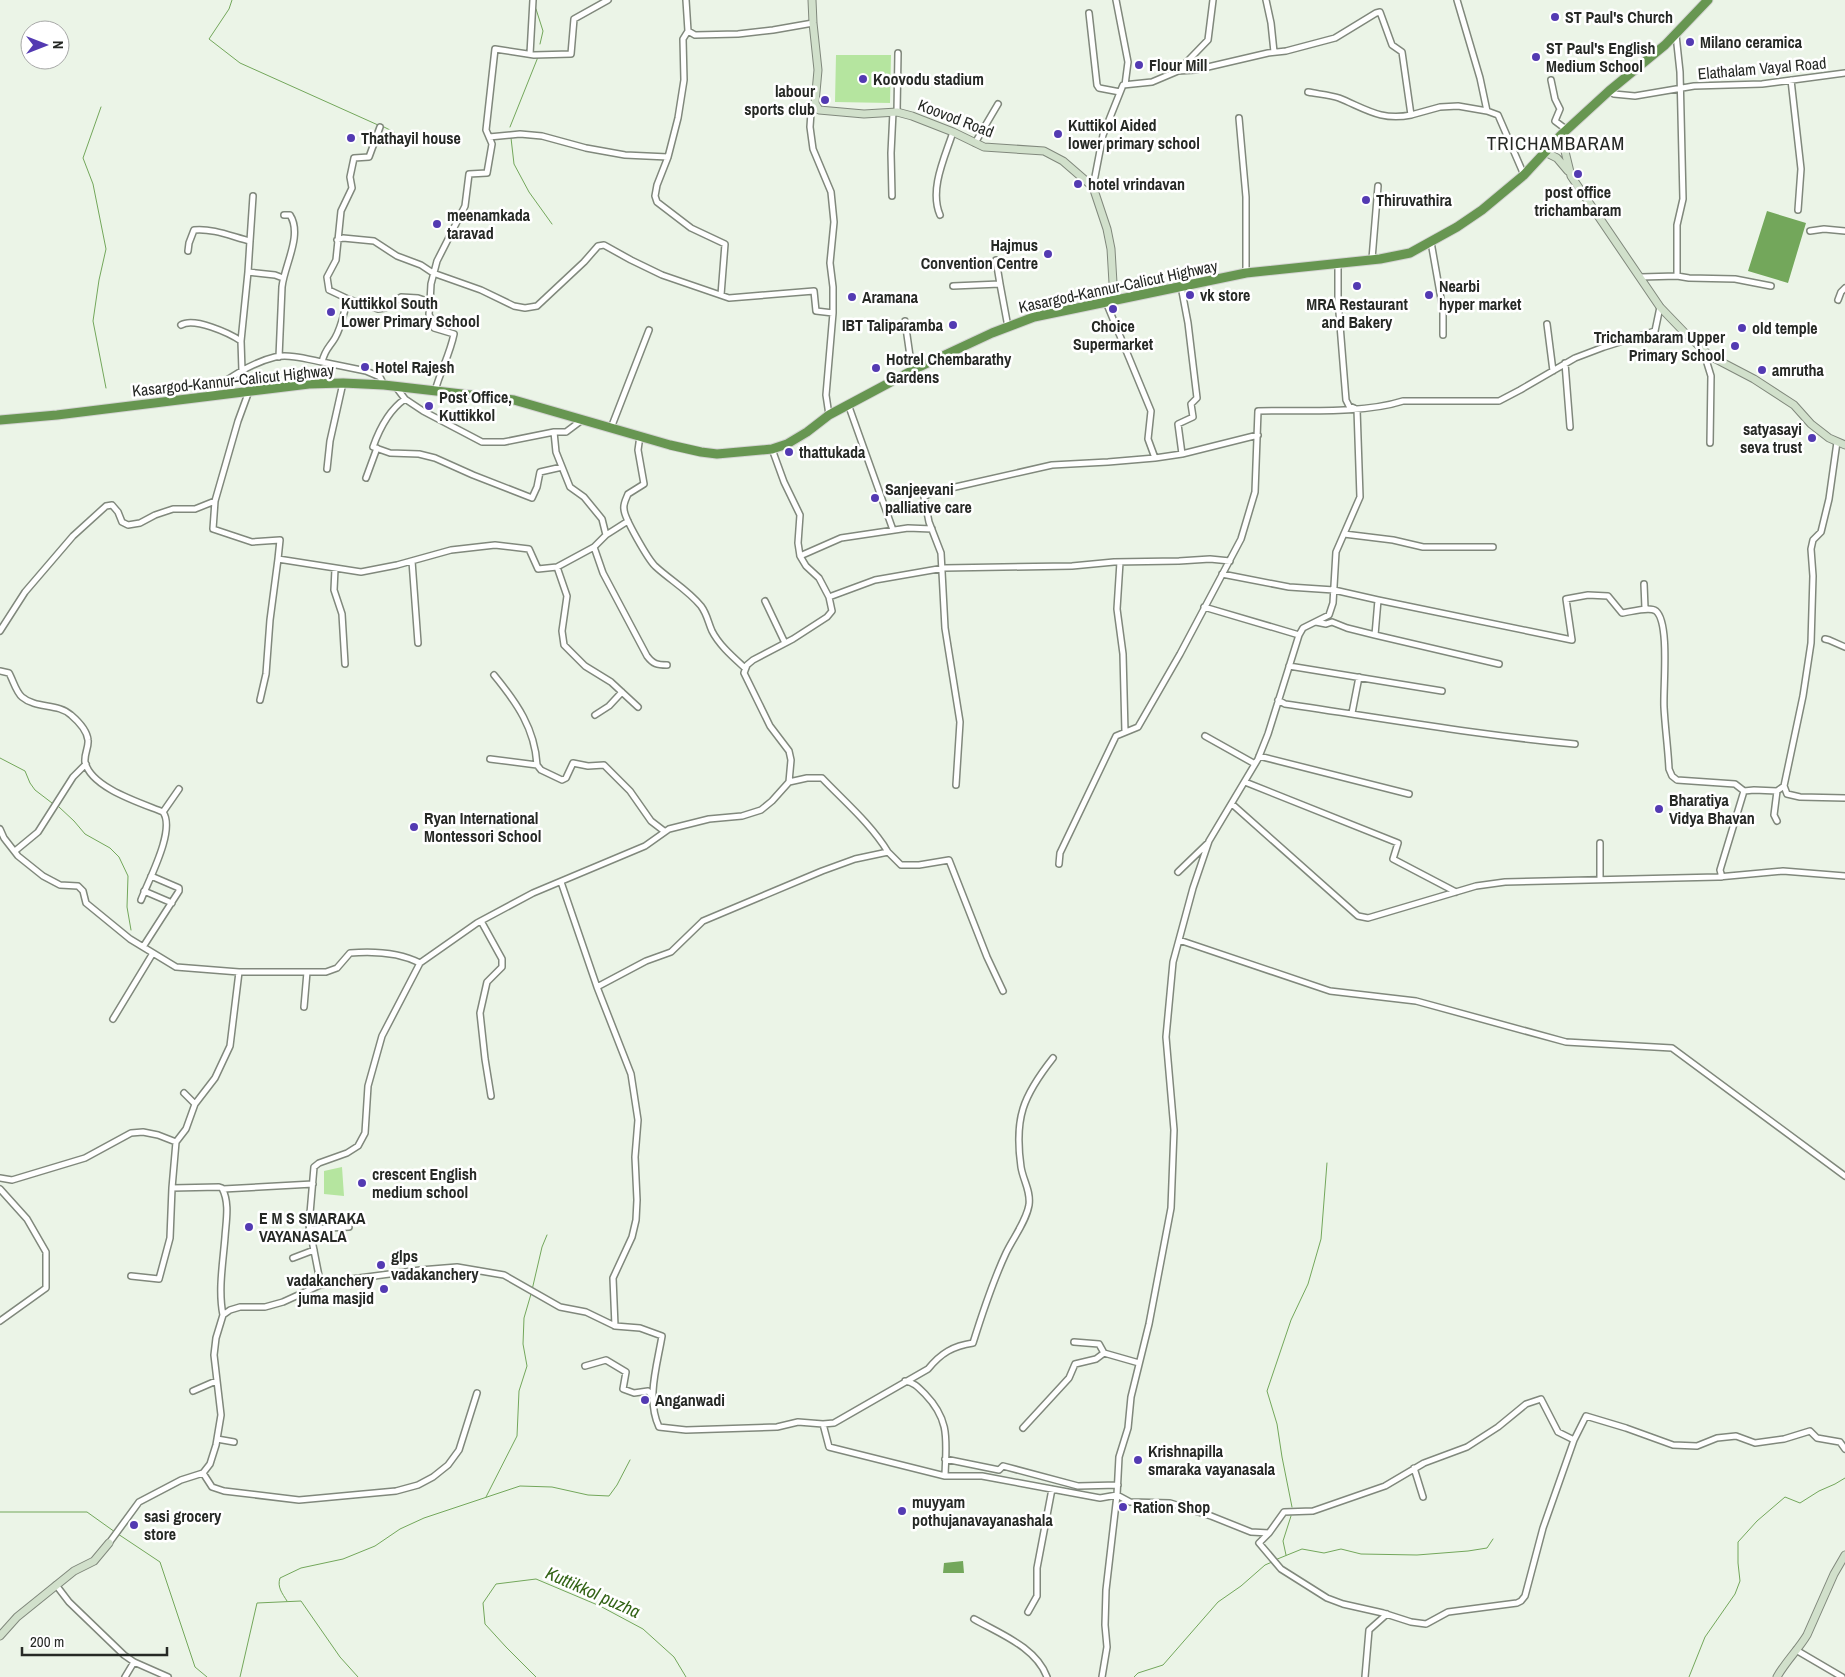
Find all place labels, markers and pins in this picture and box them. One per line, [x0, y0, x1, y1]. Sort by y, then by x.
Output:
place label: ST Paul's Church [1565, 6, 1673, 28]
marker: ST Paul's Church [1549, 11, 1561, 23]
place label: Milano ceramica [1700, 31, 1803, 53]
marker: Milano ceramica [1684, 36, 1696, 48]
place label: ST Paul's English Medium School [1546, 37, 1656, 77]
marker: ST Paul's English Medium School [1530, 51, 1542, 63]
place label: Flour Mill [1149, 54, 1207, 76]
marker: Flour Mill [1133, 59, 1145, 71]
place label: Koovodu stadium [873, 68, 984, 90]
marker: Koovodu stadium [857, 73, 869, 85]
place label: labour sports club [744, 80, 816, 120]
marker: labour sports club [819, 94, 831, 106]
place label: Kuttikol Aided lower primary school [1068, 114, 1200, 154]
place label: Thathayil house [361, 127, 461, 149]
marker: Kuttikol Aided lower primary school [1052, 128, 1064, 140]
marker: Thathayil house [345, 132, 357, 144]
marker: post office trichambaram [1572, 168, 1584, 180]
place label: hotel vrindavan [1088, 173, 1185, 195]
marker: hotel vrindavan [1072, 178, 1084, 190]
place label: post office trichambaram [1535, 181, 1621, 221]
place label: Thiruvathira [1376, 189, 1453, 211]
marker: Thiruvathira [1360, 194, 1372, 206]
place label: meenamkada taravad [447, 204, 531, 244]
marker: meenamkada taravad [431, 218, 443, 230]
place label: Hajmus Convention Centre [921, 234, 1038, 274]
marker: Hajmus Convention Centre [1042, 248, 1054, 260]
place label: Nearbi hyper market [1439, 275, 1522, 315]
marker: MRA Restaurant and Bakery [1351, 280, 1363, 292]
place label: vk store [1200, 284, 1250, 306]
place label: Aramana [862, 286, 919, 308]
marker: vk store [1184, 289, 1196, 301]
marker: Nearbi hyper market [1423, 289, 1435, 301]
marker: Aramana [846, 291, 858, 303]
place label: Kuttikkol South Lower Primary School [341, 292, 480, 332]
place label: MRA Restaurant and Bakery [1306, 293, 1408, 333]
marker: Choice Supermarket [1107, 303, 1119, 315]
marker: Kuttikkol South Lower Primary School [325, 306, 337, 318]
place label: IBT Taliparamba [842, 314, 944, 336]
place label: Choice Supermarket [1073, 315, 1154, 355]
place label: old temple [1752, 317, 1818, 339]
marker: IBT Taliparamba [947, 319, 959, 331]
marker: old temple [1736, 322, 1748, 334]
place label: Trichambaram Upper Primary School [1594, 326, 1726, 366]
marker: Trichambaram Upper Primary School [1729, 340, 1741, 352]
place label: Hotrel Chembarathy Gardens [886, 348, 1012, 388]
place label: Hotel Rajesh [375, 356, 454, 378]
place label: amrutha [1772, 359, 1824, 381]
marker: Hotel Rajesh [359, 361, 371, 373]
marker: Hotrel Chembarathy Gardens [870, 362, 882, 374]
marker: amrutha [1756, 364, 1768, 376]
place label: Post Office, Kuttikkol [439, 386, 512, 426]
marker: Post Office, Kuttikkol [423, 400, 435, 412]
place label: satyasayi seva trust [1740, 418, 1803, 458]
marker: satyasayi seva trust [1806, 432, 1818, 444]
place label: thattukada [799, 441, 866, 463]
marker: thattukada [783, 446, 795, 458]
place label: Sanjeevani palliative care [885, 478, 972, 518]
marker: Sanjeevani palliative care [869, 492, 881, 504]
place label: Bharatiya Vidya Bhavan [1669, 789, 1755, 829]
marker: Bharatiya Vidya Bhavan [1653, 803, 1665, 815]
place label: Ryan International Montessori School [424, 807, 541, 847]
marker: Ryan International Montessori School [408, 821, 420, 833]
place label: crescent English medium school [372, 1163, 477, 1203]
marker: crescent English medium school [356, 1177, 368, 1189]
place label: E M S SMARAKA VAYANASALA [259, 1207, 366, 1247]
marker: E M S SMARAKA VAYANASALA [243, 1221, 255, 1233]
place label: glps vadakanchery [391, 1245, 479, 1285]
marker: glps vadakanchery [375, 1259, 387, 1271]
place label: vadakanchery juma masjid [286, 1269, 375, 1309]
marker: vadakanchery juma masjid [378, 1283, 390, 1295]
place label: Anganwadi [655, 1389, 725, 1411]
marker: Anganwadi [639, 1394, 651, 1406]
place label: Krishnapilla smaraka vayanasala [1148, 1440, 1276, 1480]
marker: Krishnapilla smaraka vayanasala [1132, 1454, 1144, 1466]
place label: muyyam pothujanavayanashala [912, 1491, 1053, 1531]
place label: Ration Shop [1133, 1496, 1210, 1518]
marker: Ration Shop [1117, 1501, 1129, 1513]
place label: sasi grocery store [144, 1505, 222, 1545]
marker: muyyam pothujanavayanashala [896, 1505, 908, 1517]
marker: sasi grocery store [128, 1519, 140, 1531]

